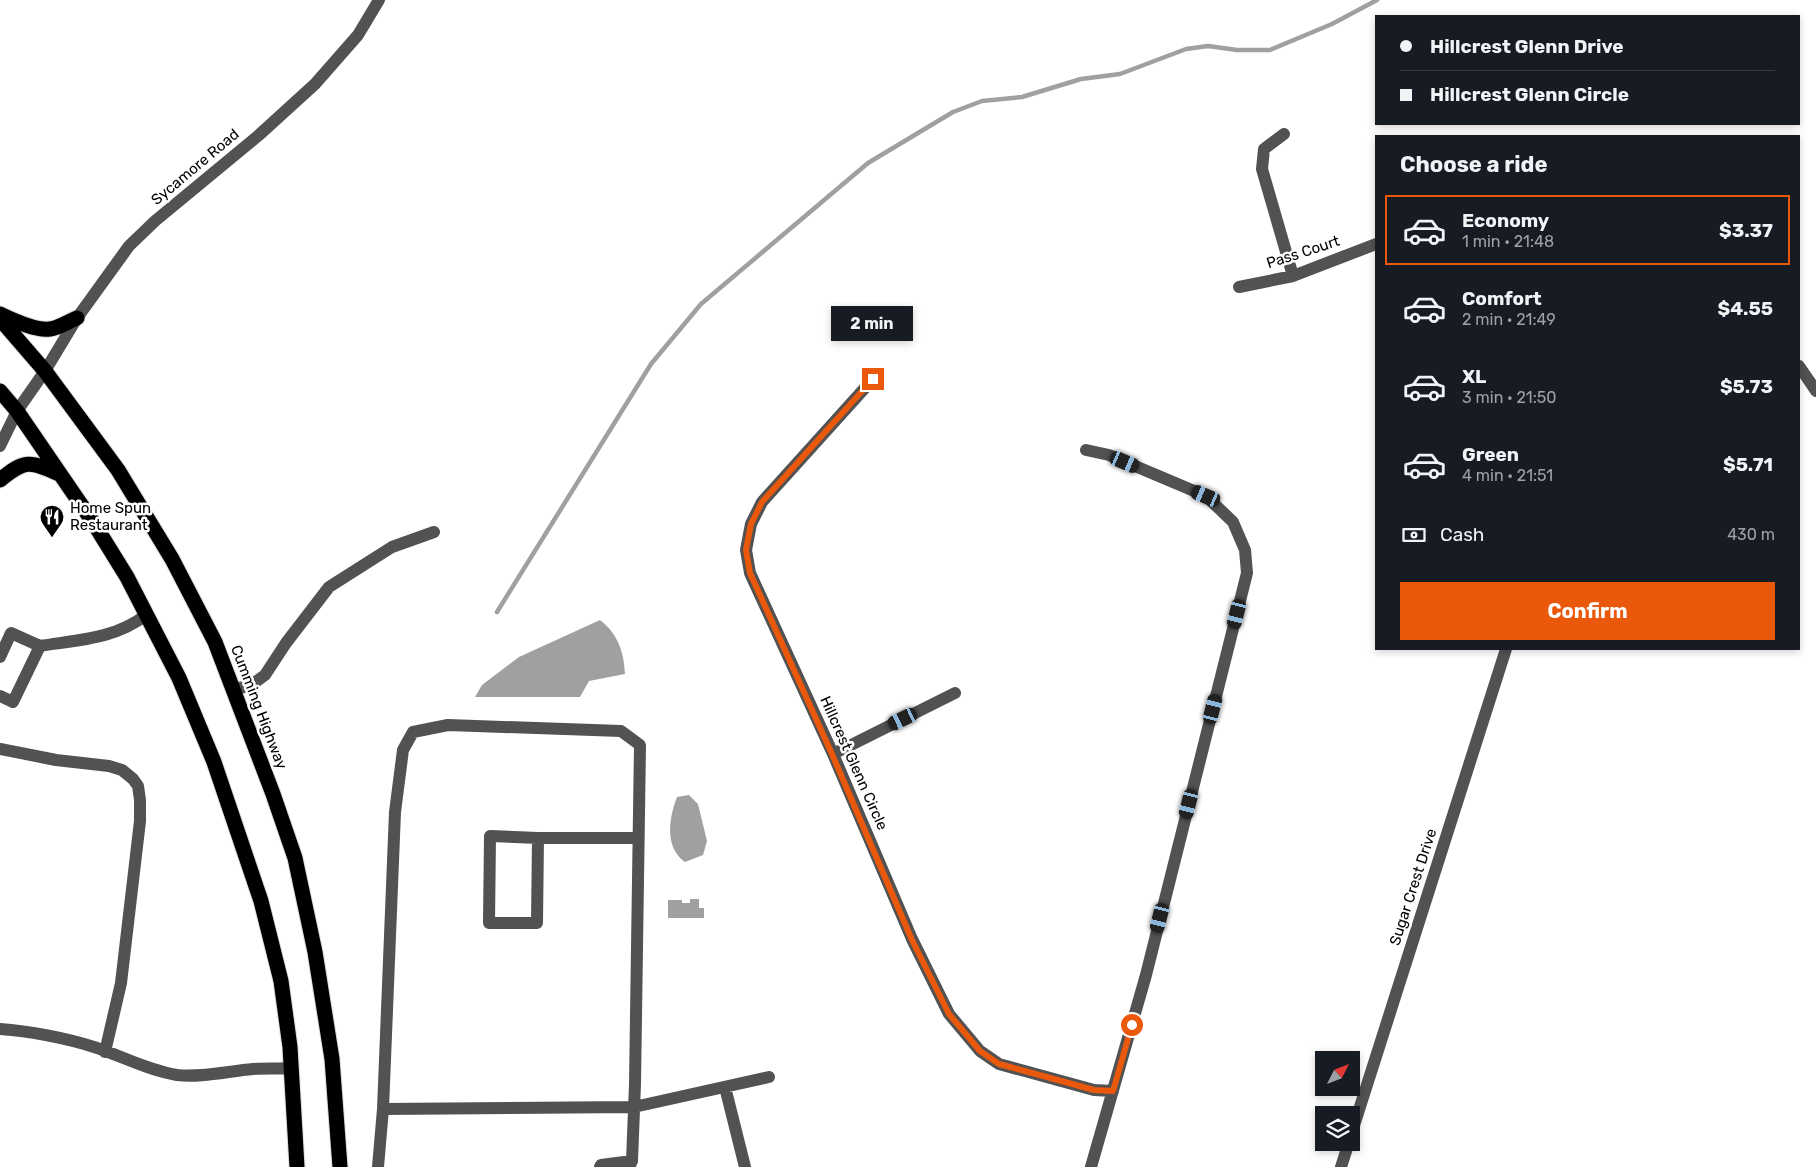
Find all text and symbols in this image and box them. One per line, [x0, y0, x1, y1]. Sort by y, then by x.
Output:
text: Hillcrest Glenn Drive [1430, 35, 1624, 58]
text: Hillcrest Glenn Circle [1430, 83, 1629, 106]
street label: Sycamore Road [147, 125, 243, 209]
text: Choose a ride [1400, 151, 1547, 178]
icon: car [1402, 208, 1447, 253]
text: Economy [1462, 209, 1549, 232]
text: $3.37 [1719, 219, 1773, 242]
street label: Pass Court [1264, 232, 1342, 272]
text: 1 min · 21:48 [1462, 232, 1554, 251]
icon: car [1402, 286, 1447, 331]
text: Comfort [1462, 287, 1542, 310]
text: $4.55 [1718, 297, 1773, 320]
callout: 2 min [832, 306, 914, 342]
text: 2 min · 21:49 [1462, 310, 1556, 329]
text: 2 min [850, 314, 894, 333]
icon: car [1402, 364, 1447, 409]
text: XL [1462, 365, 1486, 388]
route end [862, 368, 884, 390]
text: $5.73 [1720, 375, 1773, 398]
text: 3 min · 21:50 [1462, 388, 1556, 407]
icon: car [1402, 442, 1447, 487]
text: Green [1462, 443, 1519, 466]
car [1108, 449, 1141, 475]
text: $5.71 [1723, 453, 1773, 476]
text: 4 min · 21:51 [1462, 466, 1553, 485]
car [1189, 483, 1222, 509]
place label: Home Spun Restaurant [70, 499, 151, 534]
restaurant icon: Home Spun Restaurant [39, 504, 65, 538]
icon: cash [1400, 521, 1428, 549]
text: Cash [1440, 523, 1484, 546]
text: 430 m [1727, 525, 1775, 544]
button: Confirm [1400, 582, 1775, 640]
car [1226, 598, 1247, 630]
street label: Cumming Highway [227, 642, 291, 772]
street label: Hillcrest Glenn Circle [816, 693, 892, 833]
car [1202, 693, 1223, 725]
car [886, 706, 919, 732]
car [1178, 788, 1199, 820]
street label: Sugar Crest Drive [1386, 826, 1440, 948]
car [1149, 902, 1170, 934]
route start [1121, 1014, 1143, 1036]
north arrow [1315, 1051, 1360, 1096]
map controls [1315, 1051, 1360, 1151]
button: layers [1315, 1106, 1360, 1151]

